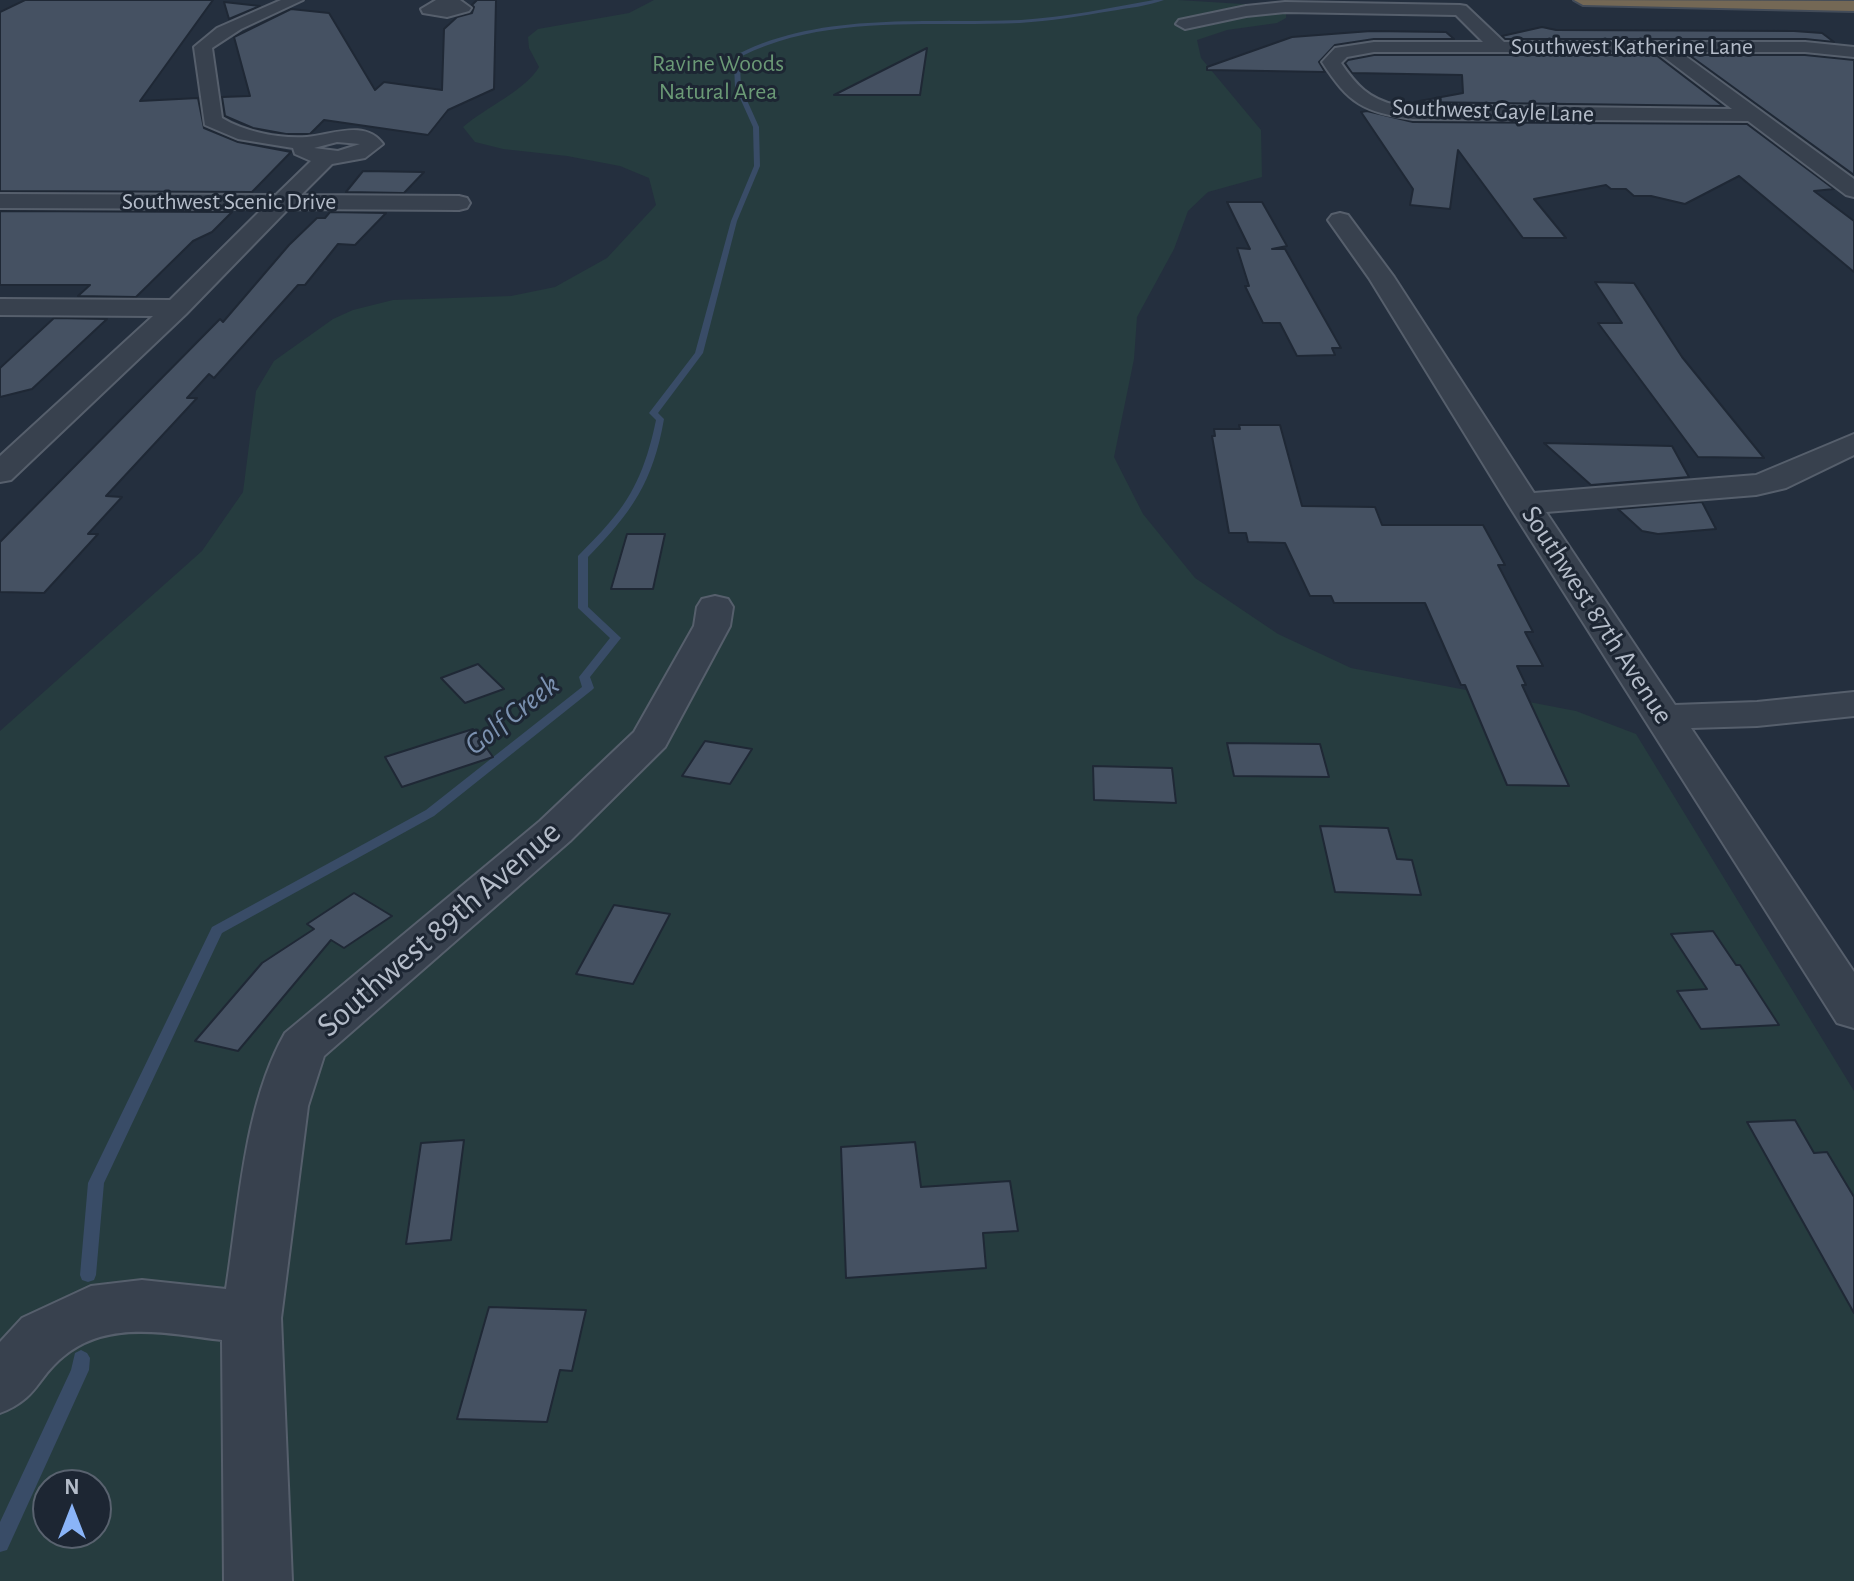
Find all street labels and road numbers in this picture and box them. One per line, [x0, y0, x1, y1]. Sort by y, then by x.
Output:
street label: Southwest Katherine Lane [1511, 33, 1753, 61]
street label: Southwest Gayle Lane [1391, 93, 1595, 129]
street label: Southwest Scenic Drive [122, 188, 336, 216]
street label: Southwest 87th Avenue [1514, 499, 1680, 731]
street label: Southwest 89th Avenue [309, 812, 569, 1046]

